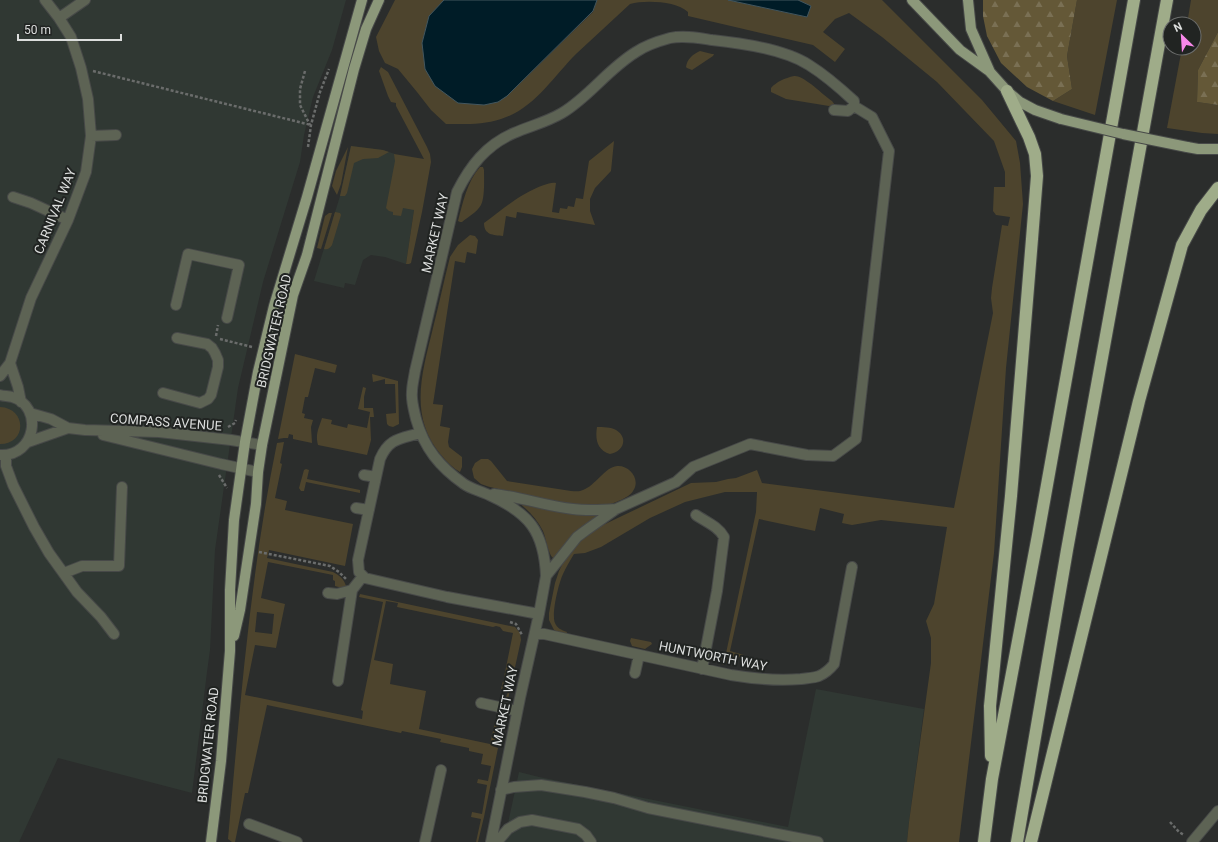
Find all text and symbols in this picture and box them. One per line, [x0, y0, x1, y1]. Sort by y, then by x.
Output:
scale bar [18, 16, 121, 42]
north arrow [1162, 16, 1202, 56]
text: N [1172, 20, 1184, 35]
text: 50 m [24, 23, 51, 37]
street label: CARNIVAL WAY [31, 166, 79, 256]
street label: MARKET WAY [419, 192, 451, 274]
street label: BRIDGWATER ROAD [254, 273, 294, 389]
street label: COMPASS AVENUE [110, 411, 222, 433]
street label: HUNTWORTH WAY [658, 638, 769, 674]
street label: MARKET WAY [489, 664, 521, 747]
street label: BRIDGWATER ROAD [194, 686, 222, 804]

